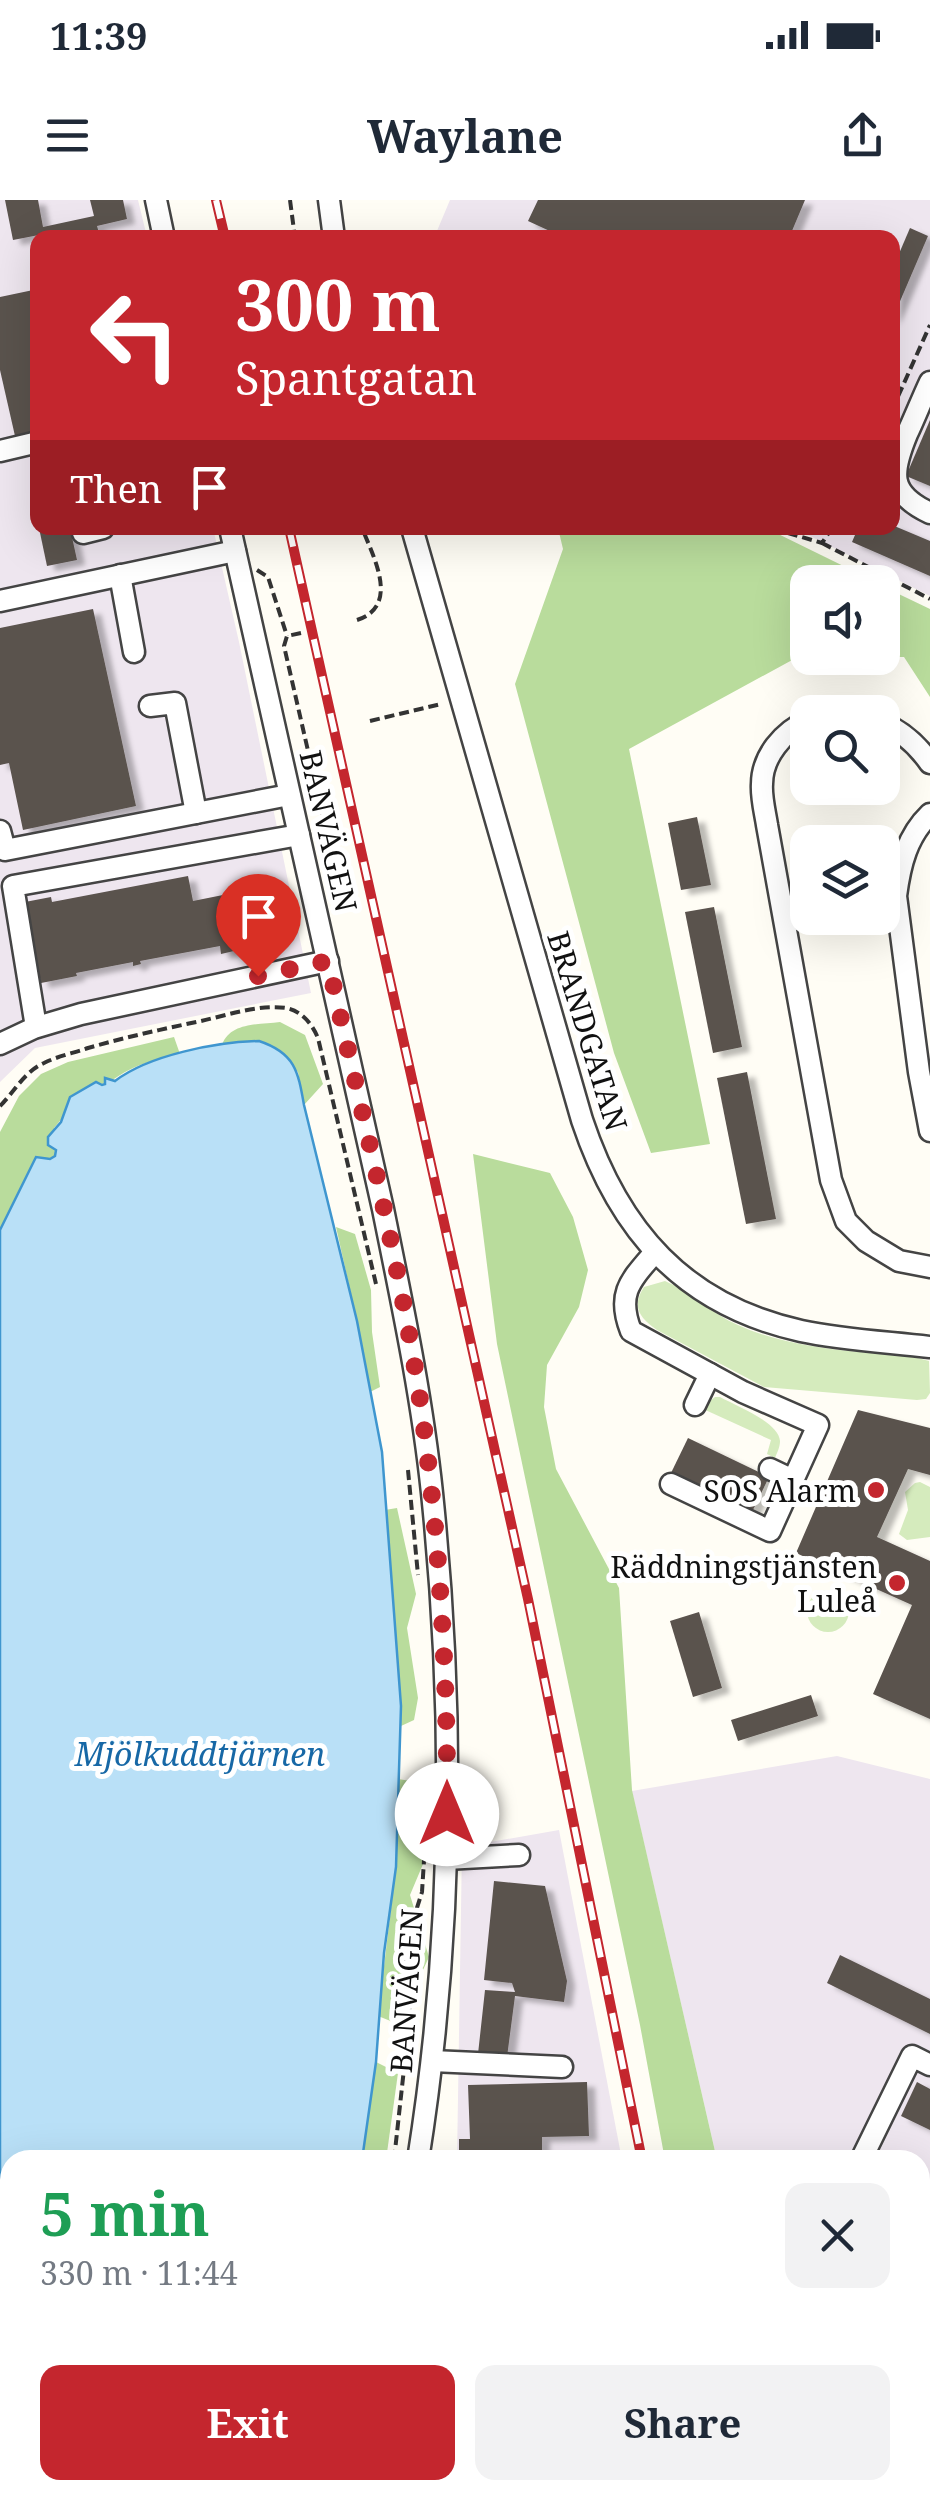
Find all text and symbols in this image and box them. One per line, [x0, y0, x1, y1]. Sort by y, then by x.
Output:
text: 11:39 [50, 9, 147, 61]
text: Waylane [367, 105, 563, 166]
icon: menu [40, 108, 95, 163]
icon: share [835, 108, 890, 163]
text: 300 m [235, 256, 441, 352]
icon: left [70, 270, 200, 400]
text: Spantgatan [235, 347, 477, 408]
icon: arrive [182, 460, 237, 515]
text: Then [70, 462, 162, 514]
map controls [790, 565, 900, 935]
button: sound [790, 565, 900, 675]
button: search [790, 695, 900, 805]
street label: BANVÄGEN [291, 746, 367, 916]
button: layers [790, 825, 900, 935]
pin [216, 874, 301, 977]
icon: arrive [231, 889, 286, 944]
street label: BRANDGATAN [538, 926, 638, 1136]
place label: SOS Alarm [703, 1470, 856, 1511]
marker: SOS Alarm [865, 1479, 887, 1501]
place label: Räddningstjänsten Luleå [610, 1546, 877, 1621]
marker: Räddningstjänsten Luleå [886, 1572, 908, 1594]
water label: Mjölkuddtjärnen [74, 1732, 325, 1775]
position arrow [395, 1762, 499, 1866]
street label: BANVÄGEN [380, 1907, 432, 2074]
text: 5 min [40, 2172, 210, 2254]
button: close [785, 2183, 890, 2288]
text: 330 m · 11:44 [40, 2251, 238, 2294]
button: Exit [40, 2365, 455, 2480]
button: Share [475, 2365, 890, 2480]

